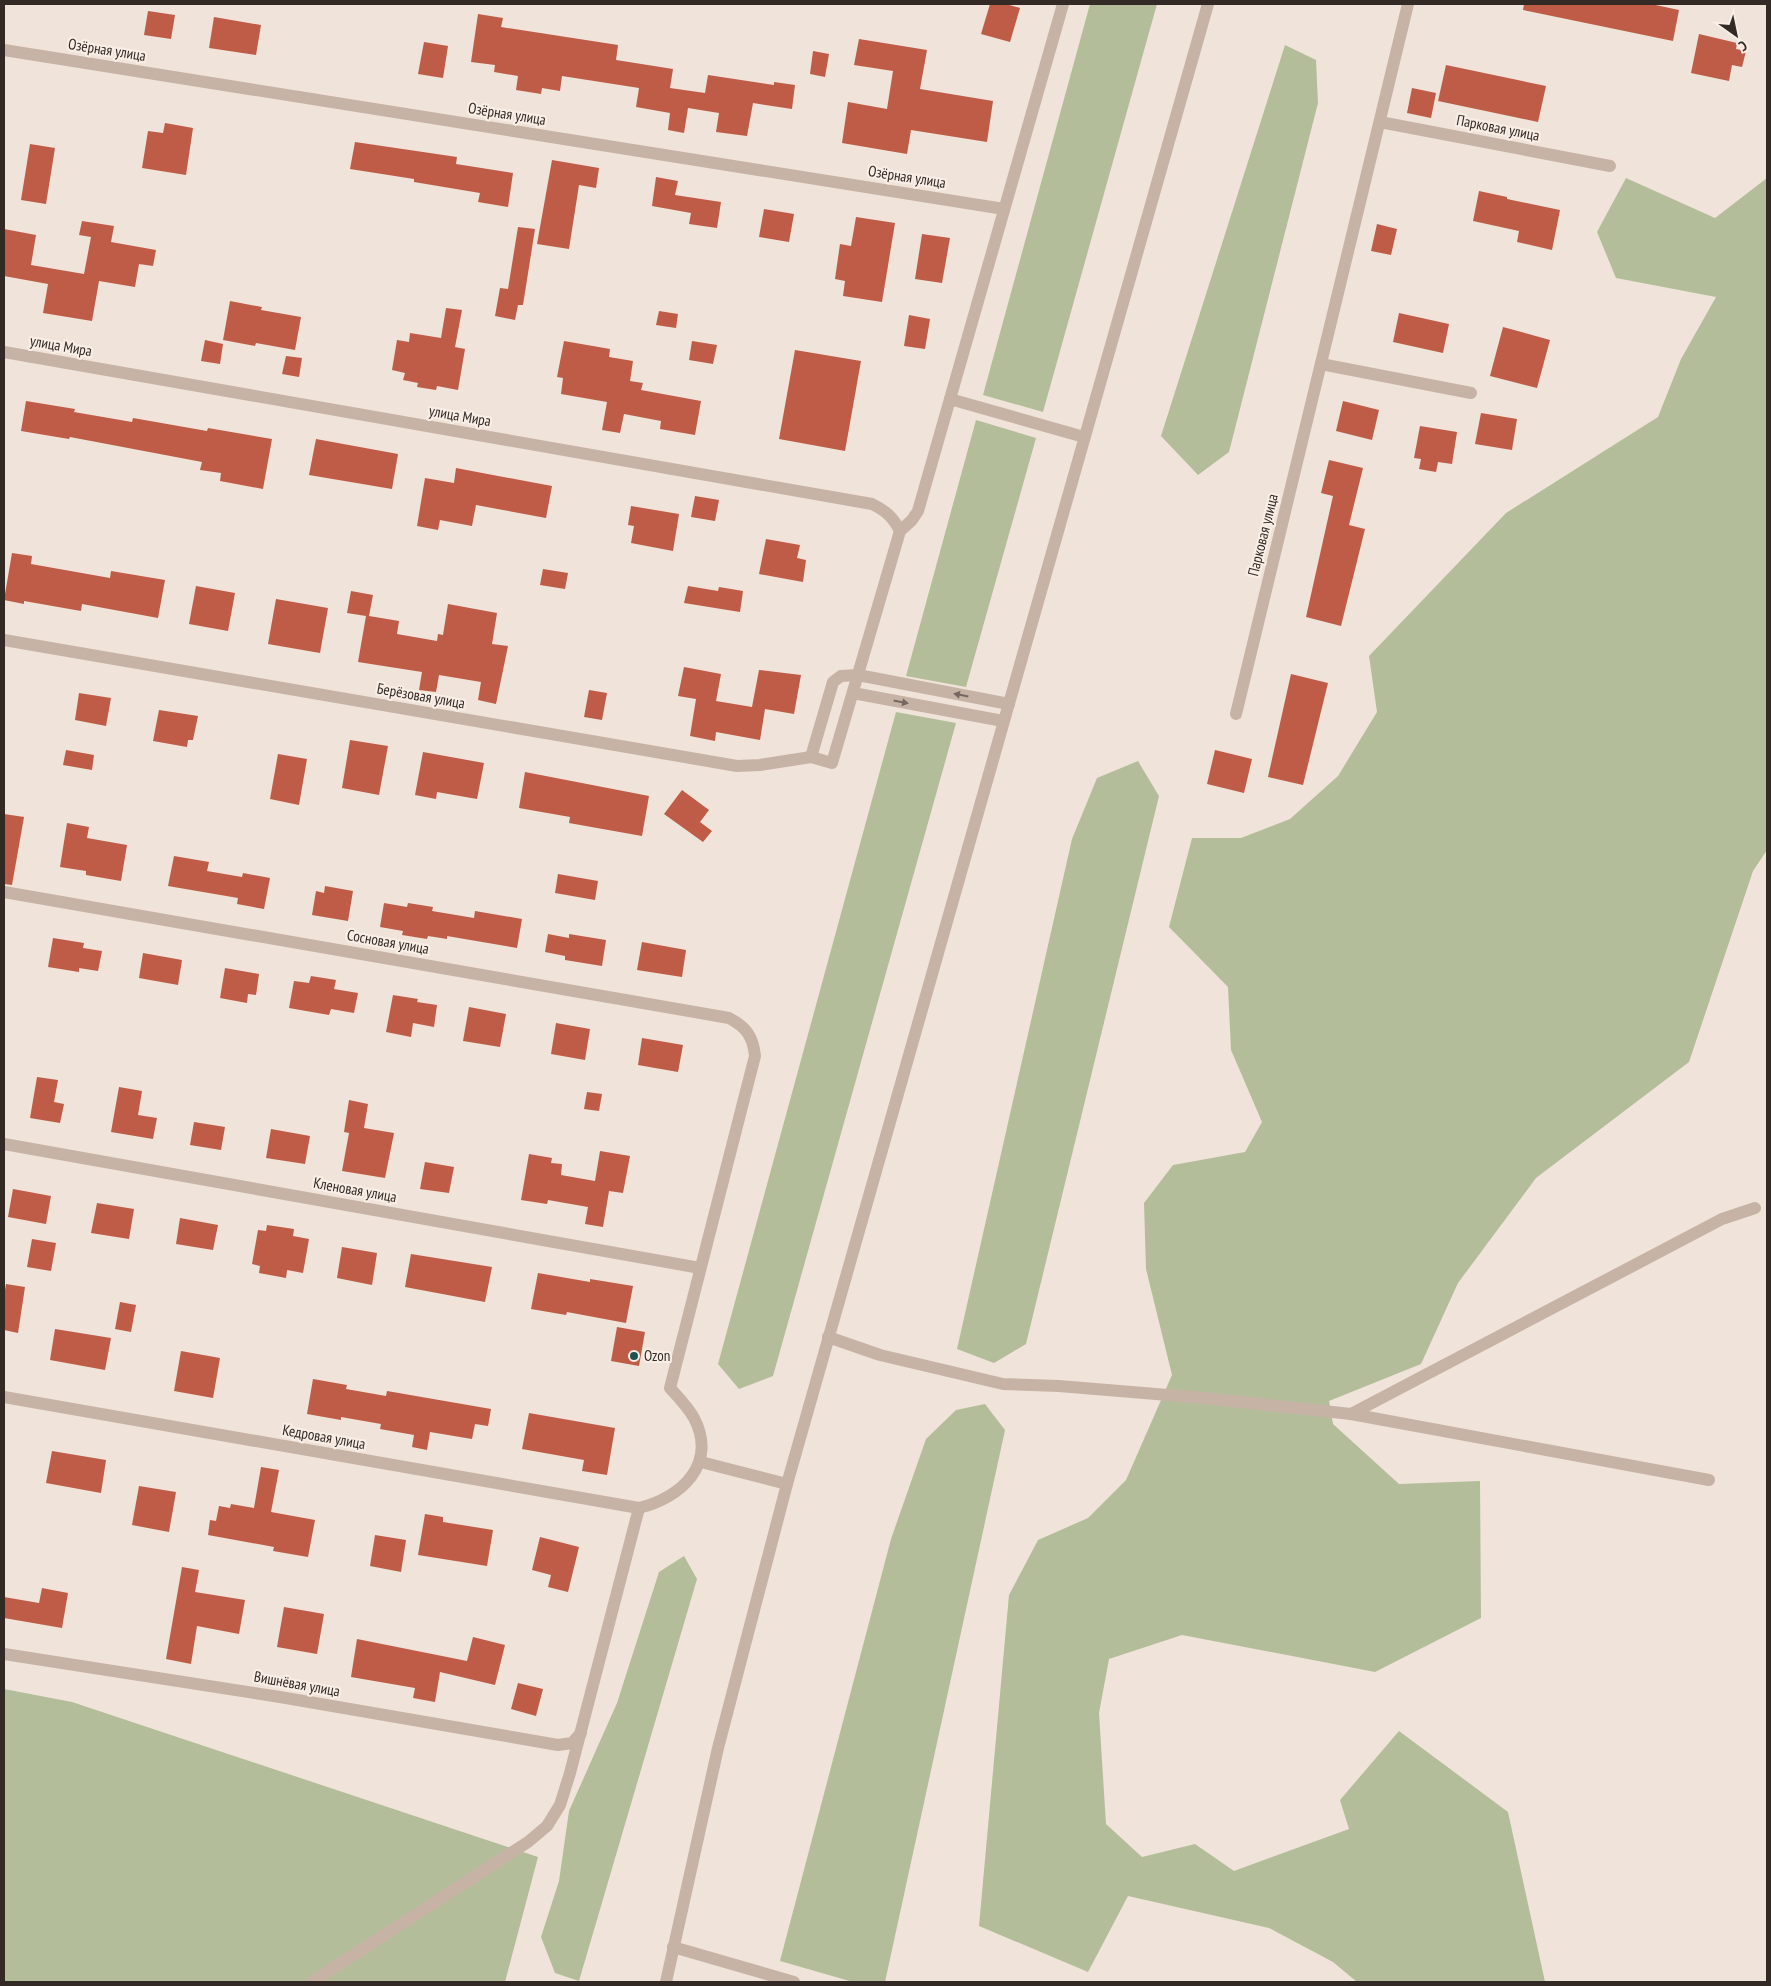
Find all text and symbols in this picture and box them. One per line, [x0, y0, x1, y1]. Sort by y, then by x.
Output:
north arrow [1711, 10, 1761, 60]
street label: Озёрная улица [67, 34, 147, 65]
text: С [1735, 37, 1751, 56]
street label: Озёрная улица [467, 98, 547, 129]
street label: Парковая улица [1455, 110, 1541, 145]
street label: Озёрная улица [867, 161, 947, 192]
street label: улица Мира [29, 331, 94, 360]
street label: улица Мира [428, 401, 493, 430]
street label: Парковая улица [1243, 492, 1282, 578]
street label: Берёзовая улица [376, 678, 467, 713]
one-way arrow [952, 690, 968, 698]
one-way arrow [893, 698, 908, 706]
street label: Сосновая улица [346, 925, 431, 958]
street label: Кленовая улица [312, 1173, 398, 1206]
place label: Ozon [644, 1346, 670, 1365]
marker: Ozon [628, 1350, 640, 1362]
street label: Кедровая улица [281, 1420, 367, 1453]
street label: Вишнёвая улица [253, 1667, 342, 1700]

